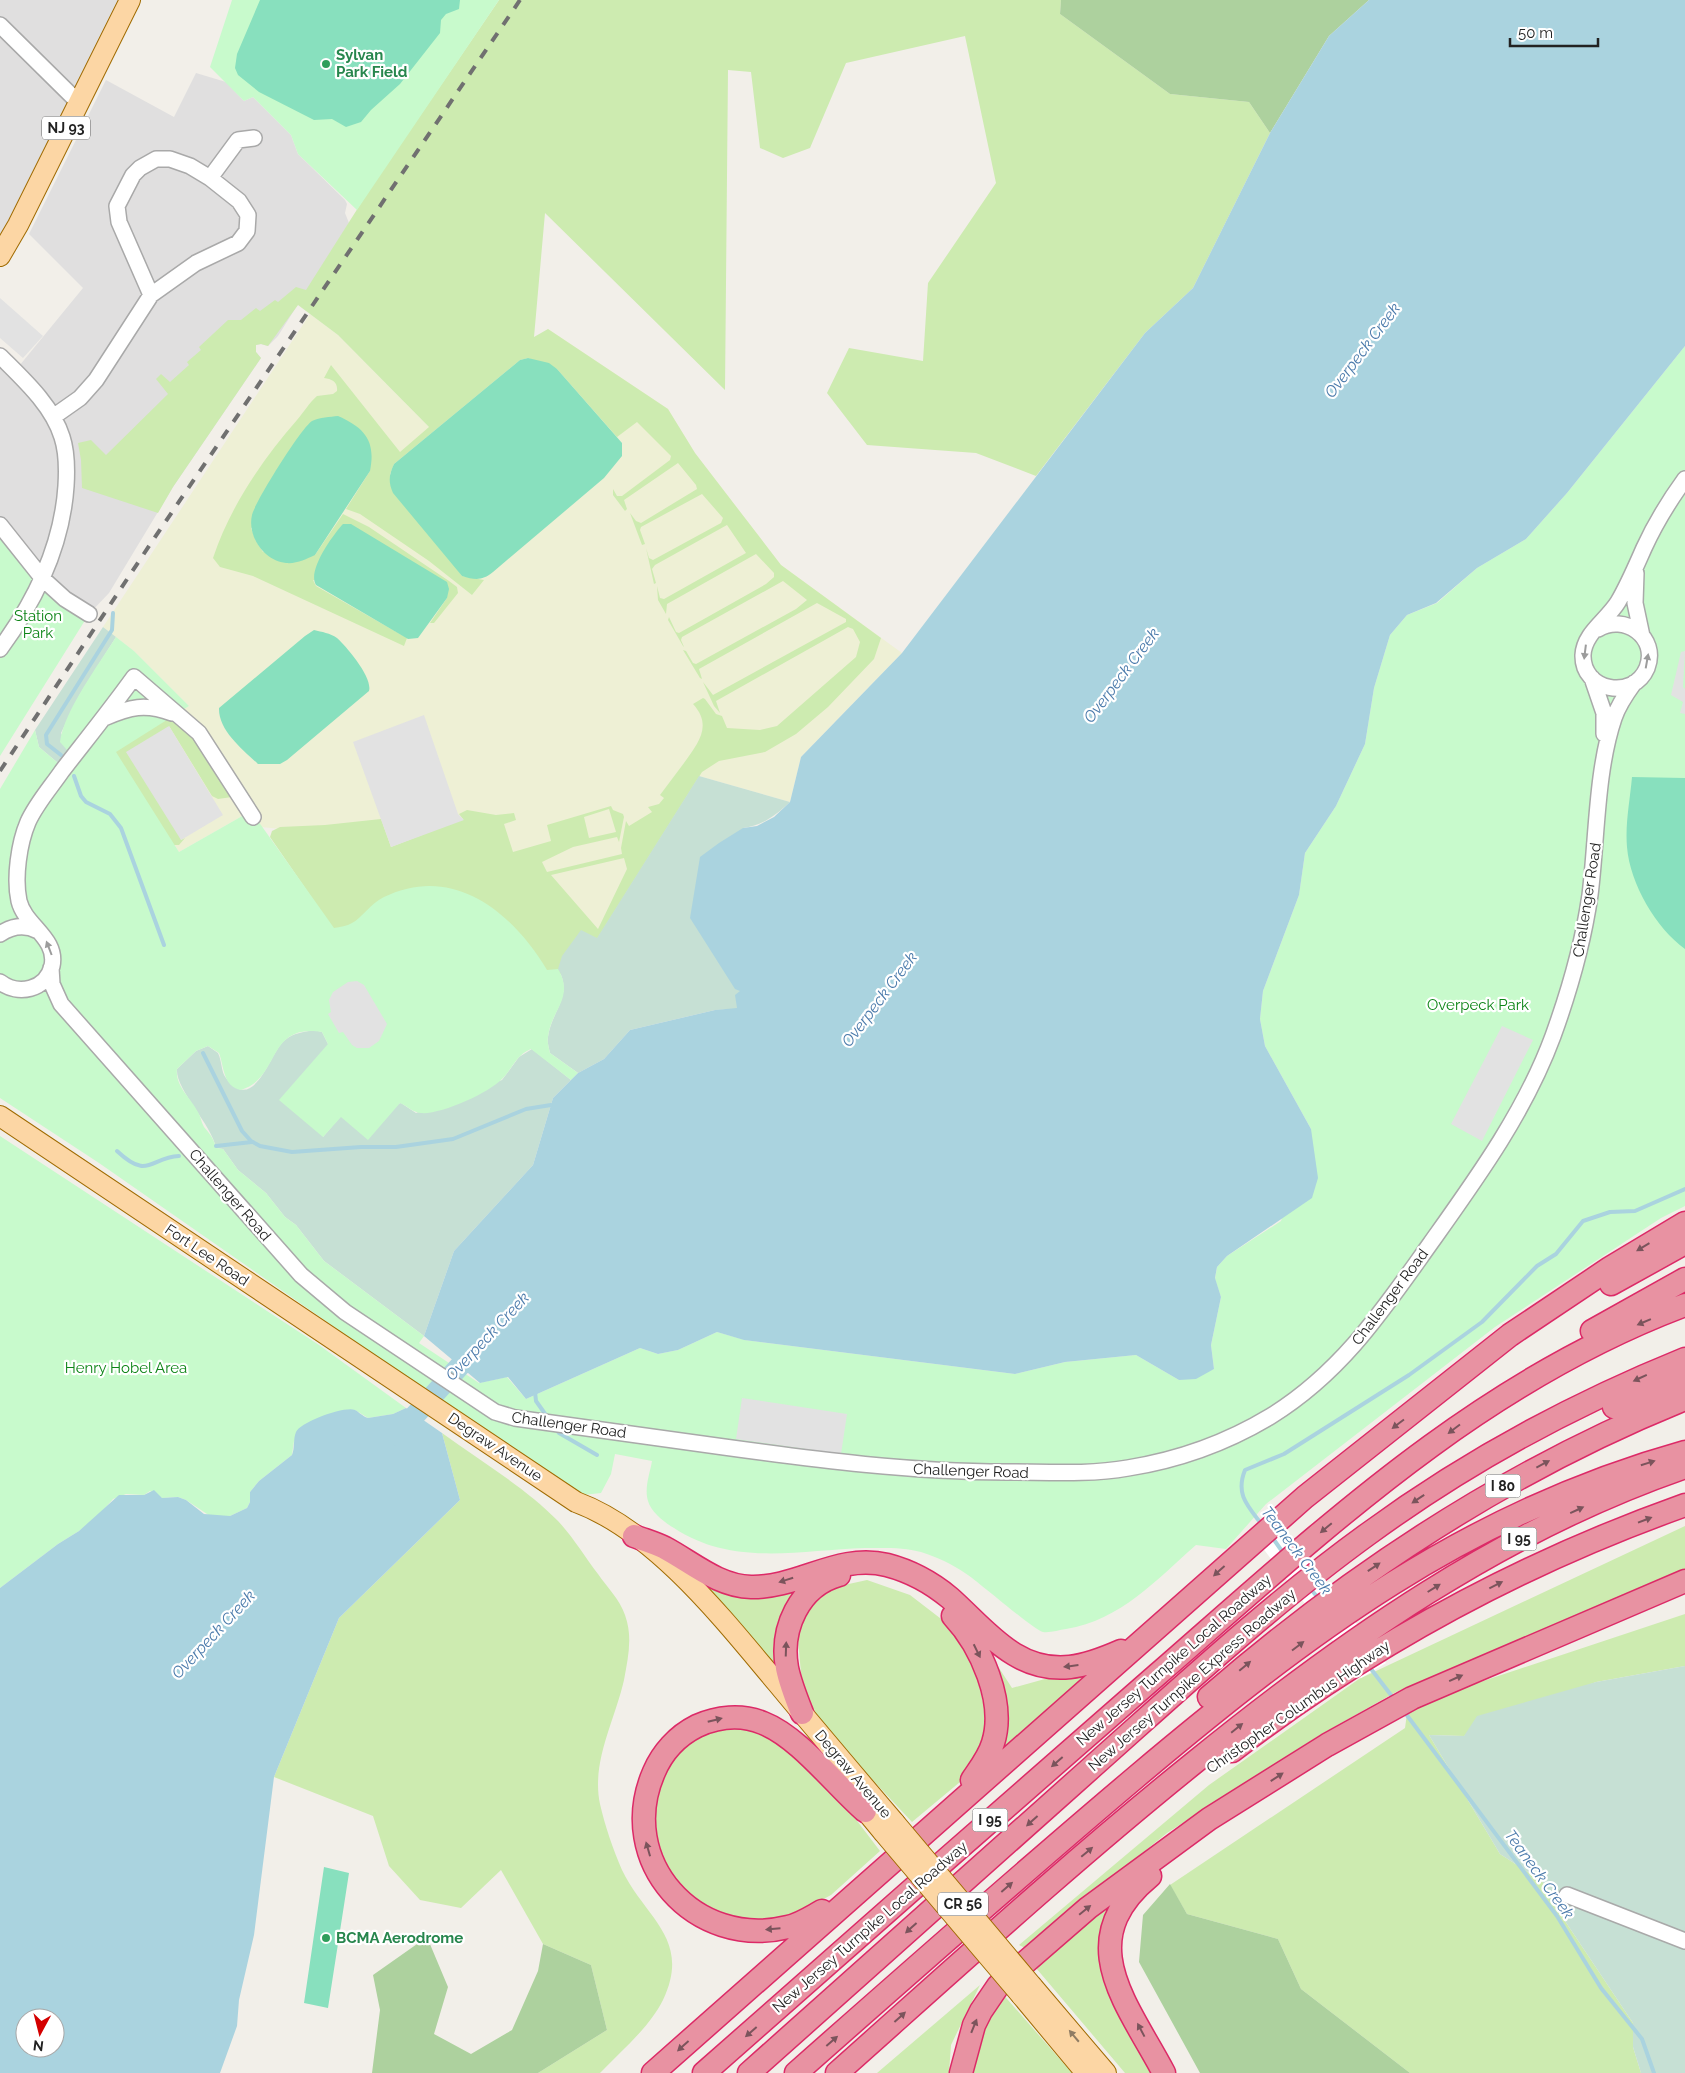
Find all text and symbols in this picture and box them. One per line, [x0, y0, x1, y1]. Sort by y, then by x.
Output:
scale bar [1510, 15, 1598, 47]
text: 50 m [1518, 24, 1553, 42]
place label: Sylvan Park Field [336, 46, 408, 81]
marker: Sylvan Park Field [320, 58, 332, 70]
road number: NJ 93 [42, 116, 90, 140]
water label: Overpeck Creek [1321, 299, 1404, 401]
park label: Station Park [14, 607, 62, 642]
water label: Overpeck Creek [1080, 624, 1163, 726]
one-way arrow [1581, 644, 1589, 660]
one-way arrow [1644, 653, 1652, 669]
street label: Challenger Road [1569, 841, 1605, 959]
one-way arrow [45, 940, 53, 955]
water label: Overpeck Creek [838, 948, 921, 1050]
park label: Overpeck Park [1427, 996, 1529, 1014]
street label: Challenger Road [185, 1145, 275, 1245]
street label: Fort Lee Road [162, 1220, 252, 1290]
one-way arrow [1636, 1243, 1649, 1252]
street label: Challenger Road [1348, 1245, 1432, 1349]
water label: Overpeck Creek [442, 1288, 533, 1384]
one-way arrow [1637, 1318, 1651, 1326]
park label: Henry Hobel Area [65, 1359, 187, 1377]
one-way arrow [1633, 1375, 1647, 1383]
street label: Challenger Road [510, 1408, 628, 1442]
street label: Degraw Avenue [444, 1409, 546, 1485]
one-way arrow [1392, 1418, 1405, 1429]
one-way arrow [1448, 1423, 1461, 1434]
one-way arrow [1641, 1458, 1656, 1466]
street label: Challenger Road [913, 1460, 1029, 1482]
one-way arrow [1536, 1460, 1550, 1468]
road number: I 80 [1486, 1474, 1520, 1498]
one-way arrow [1411, 1494, 1424, 1504]
water label: Teaneck Creek [1257, 1502, 1336, 1599]
one-way arrow [1570, 1506, 1584, 1514]
one-way arrow [1638, 1516, 1653, 1524]
one-way arrow [1319, 1523, 1332, 1534]
road number: I 95 [1502, 1528, 1536, 1550]
one-way arrow [1367, 1562, 1381, 1572]
one-way arrow [1214, 1565, 1226, 1577]
street label: New Jersey Turnpike Local Roadway [1073, 1570, 1275, 1750]
one-way arrow [779, 1577, 794, 1585]
one-way arrow [1489, 1581, 1504, 1589]
one-way arrow [1428, 1584, 1441, 1593]
street label: New Jersey Turnpike Express Roadway [1085, 1585, 1299, 1775]
water label: Overpeck Creek [168, 1586, 259, 1682]
street label: Christopher Columbus Highway [1203, 1637, 1393, 1777]
one-way arrow [783, 1640, 791, 1656]
one-way arrow [1291, 1641, 1305, 1651]
one-way arrow [973, 1644, 981, 1658]
one-way arrow [1239, 1661, 1251, 1672]
one-way arrow [1062, 1662, 1078, 1670]
one-way arrow [1449, 1673, 1463, 1681]
one-way arrow [707, 1716, 722, 1724]
one-way arrow [1230, 1723, 1243, 1734]
street label: Degraw Avenue [811, 1726, 895, 1822]
one-way arrow [1051, 1756, 1063, 1768]
one-way arrow [1271, 1772, 1284, 1781]
road number: I 95 [972, 1808, 1008, 1832]
one-way arrow [1026, 1815, 1039, 1826]
water label: Teaneck Creek [1501, 1826, 1579, 1923]
street label: New Jersey Turnpike Local Roadway [769, 1837, 971, 2017]
one-way arrow [644, 1842, 652, 1857]
one-way arrow [1080, 1846, 1093, 1857]
one-way arrow [1000, 1881, 1012, 1893]
road number: CR 56 [938, 1892, 988, 1916]
one-way arrow [1078, 1905, 1091, 1916]
one-way arrow [904, 1923, 917, 1934]
one-way arrow [765, 1925, 781, 1933]
place label: BCMA Aerodrome [336, 1929, 463, 1947]
marker: BCMA Aerodrome [320, 1932, 332, 1944]
north arrow [15, 2008, 65, 2058]
one-way arrow [893, 2011, 905, 2023]
one-way arrow [971, 2019, 979, 2033]
one-way arrow [1137, 2023, 1145, 2037]
one-way arrow [746, 2026, 758, 2038]
one-way arrow [1069, 2029, 1080, 2042]
one-way arrow [826, 2035, 838, 2047]
text: N [32, 2037, 45, 2054]
one-way arrow [678, 2040, 690, 2052]

